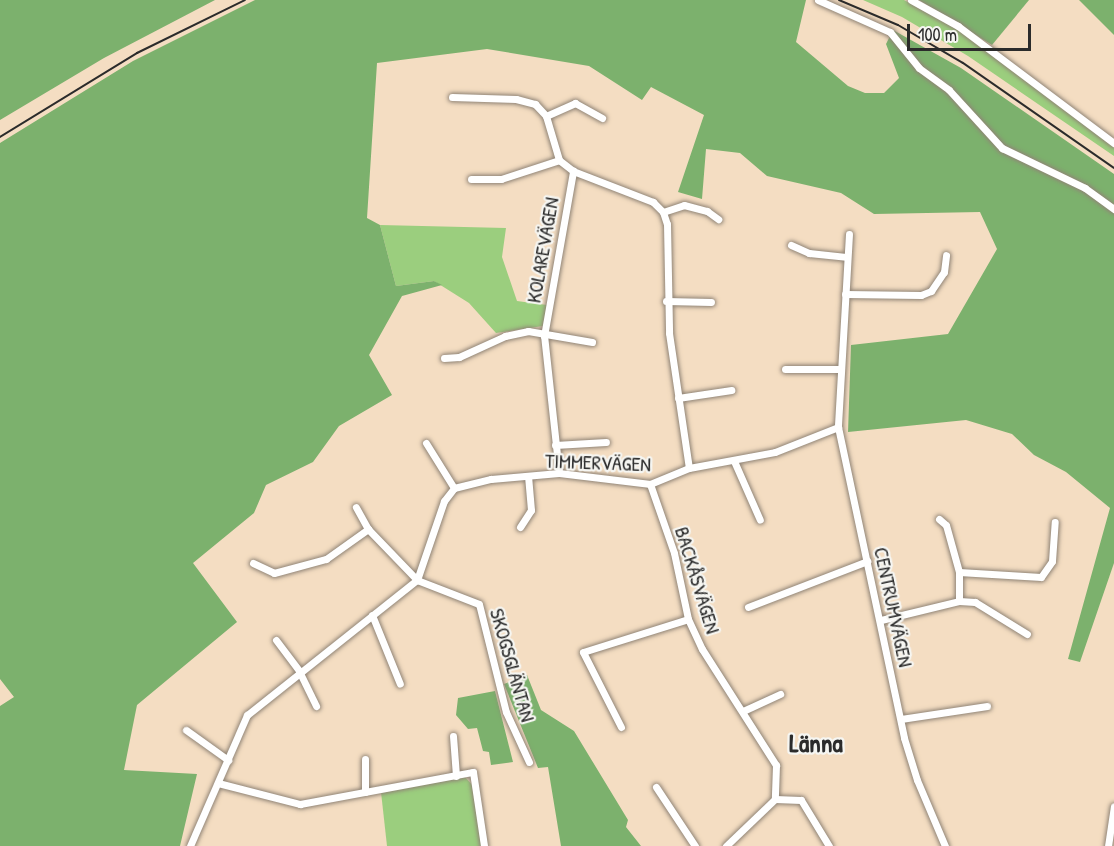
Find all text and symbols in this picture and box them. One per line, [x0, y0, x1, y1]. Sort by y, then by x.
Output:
scale bar [910, 12, 1034, 50]
text: 100 m [918, 22, 957, 47]
street label: KOLAREVÄGEN [521, 195, 563, 305]
street label: TIMMERVÄGEN [545, 448, 651, 476]
street label: BACKÅSVÄGEN [670, 524, 726, 636]
street label: CENTRUMVÄGEN [870, 545, 918, 669]
street label: SKOGSGLÄNTAN [485, 606, 541, 724]
district label: Länna [789, 727, 843, 759]

